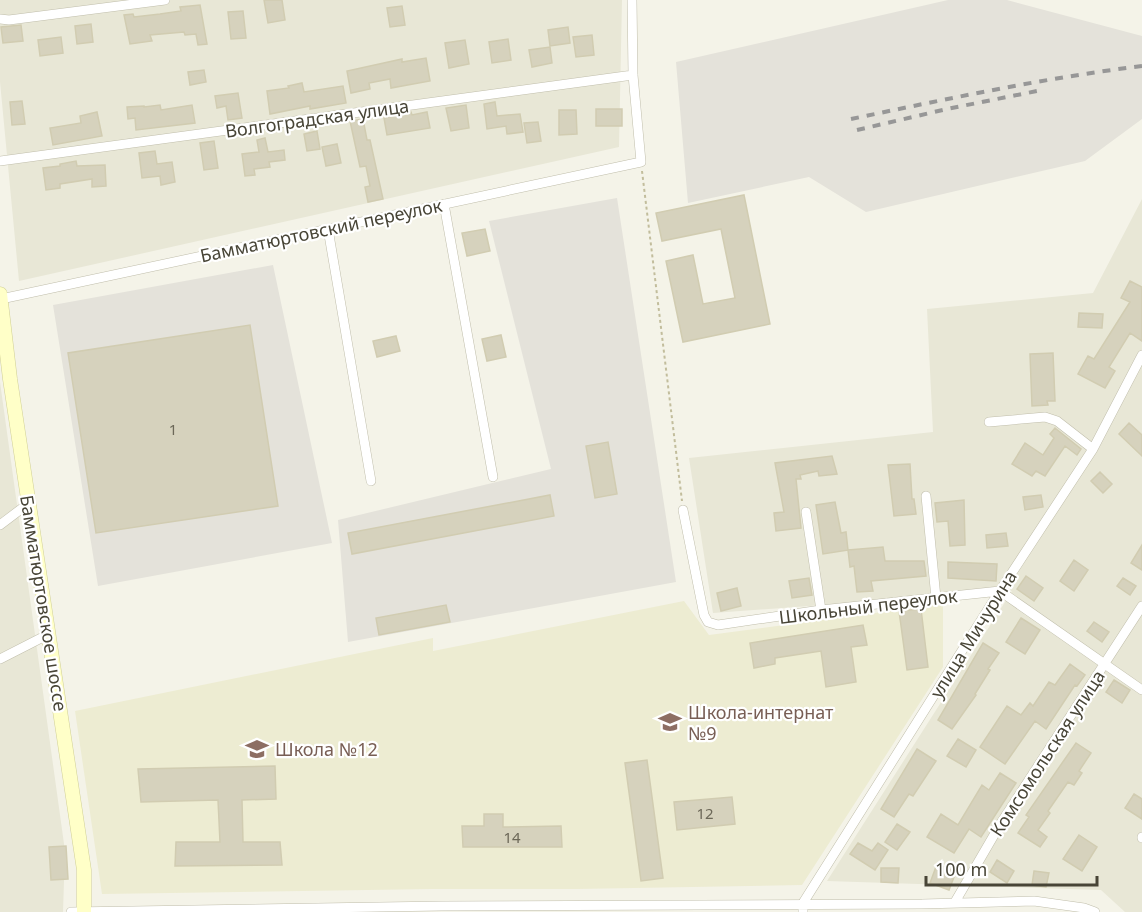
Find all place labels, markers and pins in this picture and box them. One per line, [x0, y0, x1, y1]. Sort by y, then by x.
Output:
place label: Школа-интернат №9 [688, 700, 834, 745]
school or university icon: Школа-интернат №9 [657, 709, 683, 735]
school or university icon: Школа №12 [244, 736, 270, 762]
place label: Школа №12 [275, 737, 378, 761]

